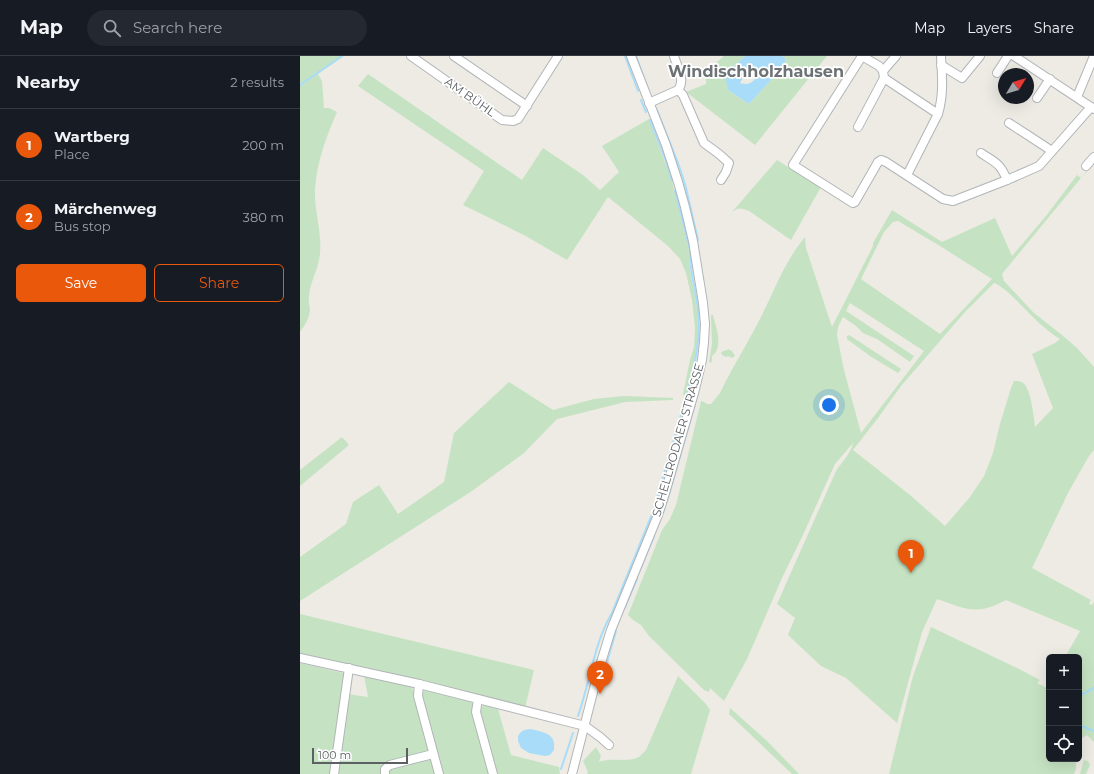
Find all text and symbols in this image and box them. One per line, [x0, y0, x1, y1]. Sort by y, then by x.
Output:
search box [87, 10, 367, 46]
text: Map [20, 16, 63, 39]
icon: search [101, 17, 123, 39]
text: Search here [133, 18, 222, 37]
text: Map [914, 19, 945, 37]
text: Layers [967, 19, 1012, 37]
text: Share [1034, 19, 1074, 37]
district label: Windischholzhausen [668, 62, 844, 81]
north arrow [998, 68, 1034, 104]
text: Nearby [16, 72, 80, 92]
text: 2 results [230, 74, 284, 90]
street label: AM BÜHL [442, 74, 499, 120]
text: Wartberg [54, 127, 130, 146]
text: 1 [26, 137, 32, 153]
text: 200 m [242, 137, 284, 153]
text: Place [54, 146, 90, 162]
text: Märchenweg [54, 199, 157, 218]
text: 2 [25, 209, 33, 225]
text: 380 m [243, 209, 284, 225]
text: Bus stop [54, 218, 111, 234]
button: Save [16, 264, 146, 302]
button: Share [154, 264, 284, 302]
street label: SCHELLRODAER STRASSE [648, 361, 707, 518]
your location [819, 395, 839, 415]
pin: 1 [898, 540, 924, 573]
map controls [1046, 654, 1082, 762]
button: + [1046, 654, 1082, 690]
pin: 2 [587, 661, 613, 694]
button: − [1046, 690, 1082, 726]
button: locate [1046, 726, 1082, 762]
scale bar [312, 746, 408, 765]
text: 100 m [318, 748, 351, 762]

